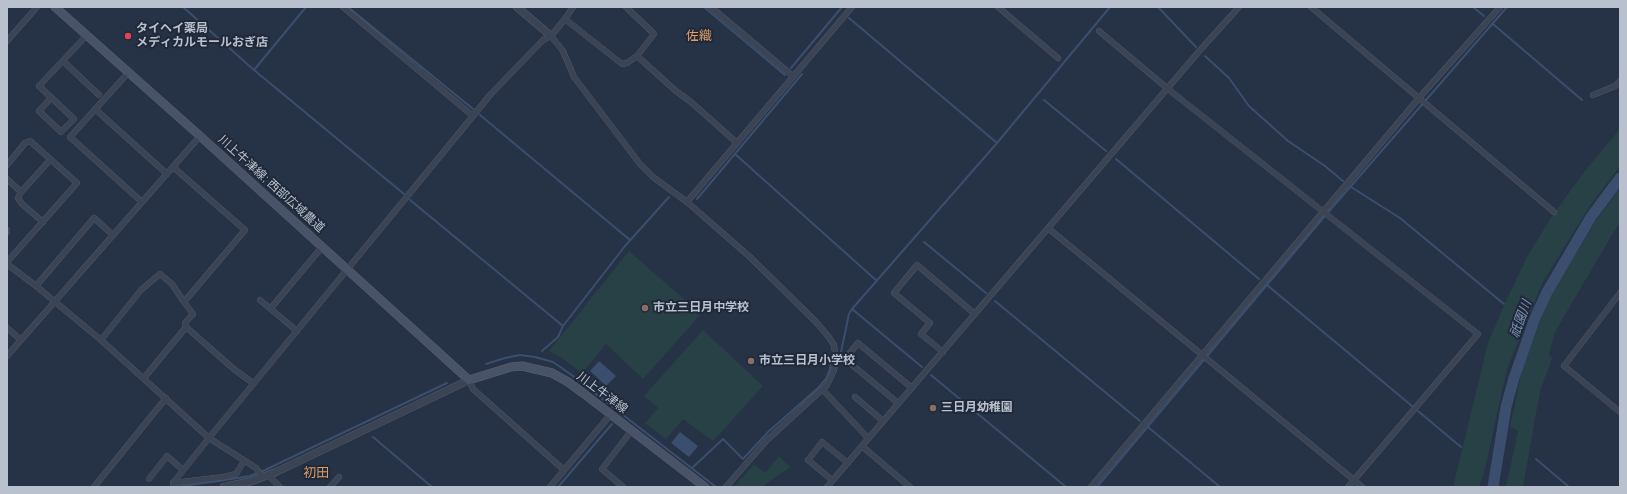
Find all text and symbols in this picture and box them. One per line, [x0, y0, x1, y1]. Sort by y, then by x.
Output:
place label: タイヘイ薬局 メディカルモールおぎ店 [136, 22, 268, 50]
district label: 佐織 [686, 28, 712, 44]
marker: タイヘイ薬局 メディカルモールおぎ店 [123, 31, 133, 41]
street label: 川上牛津線; 西部広域農道 [215, 132, 327, 236]
water label: 祇園川 [1507, 298, 1535, 340]
place label: 市立三日月中学校 [653, 301, 749, 315]
marker: 市立三日月中学校 [640, 303, 650, 313]
place label: 市立三日月小学校 [759, 354, 855, 368]
marker: 市立三日月小学校 [746, 356, 756, 366]
street label: 川上牛津線 [574, 369, 630, 417]
place label: 三日月幼稚園 [941, 401, 1013, 415]
marker: 三日月幼稚園 [928, 403, 938, 413]
district label: 初田 [303, 465, 329, 481]

